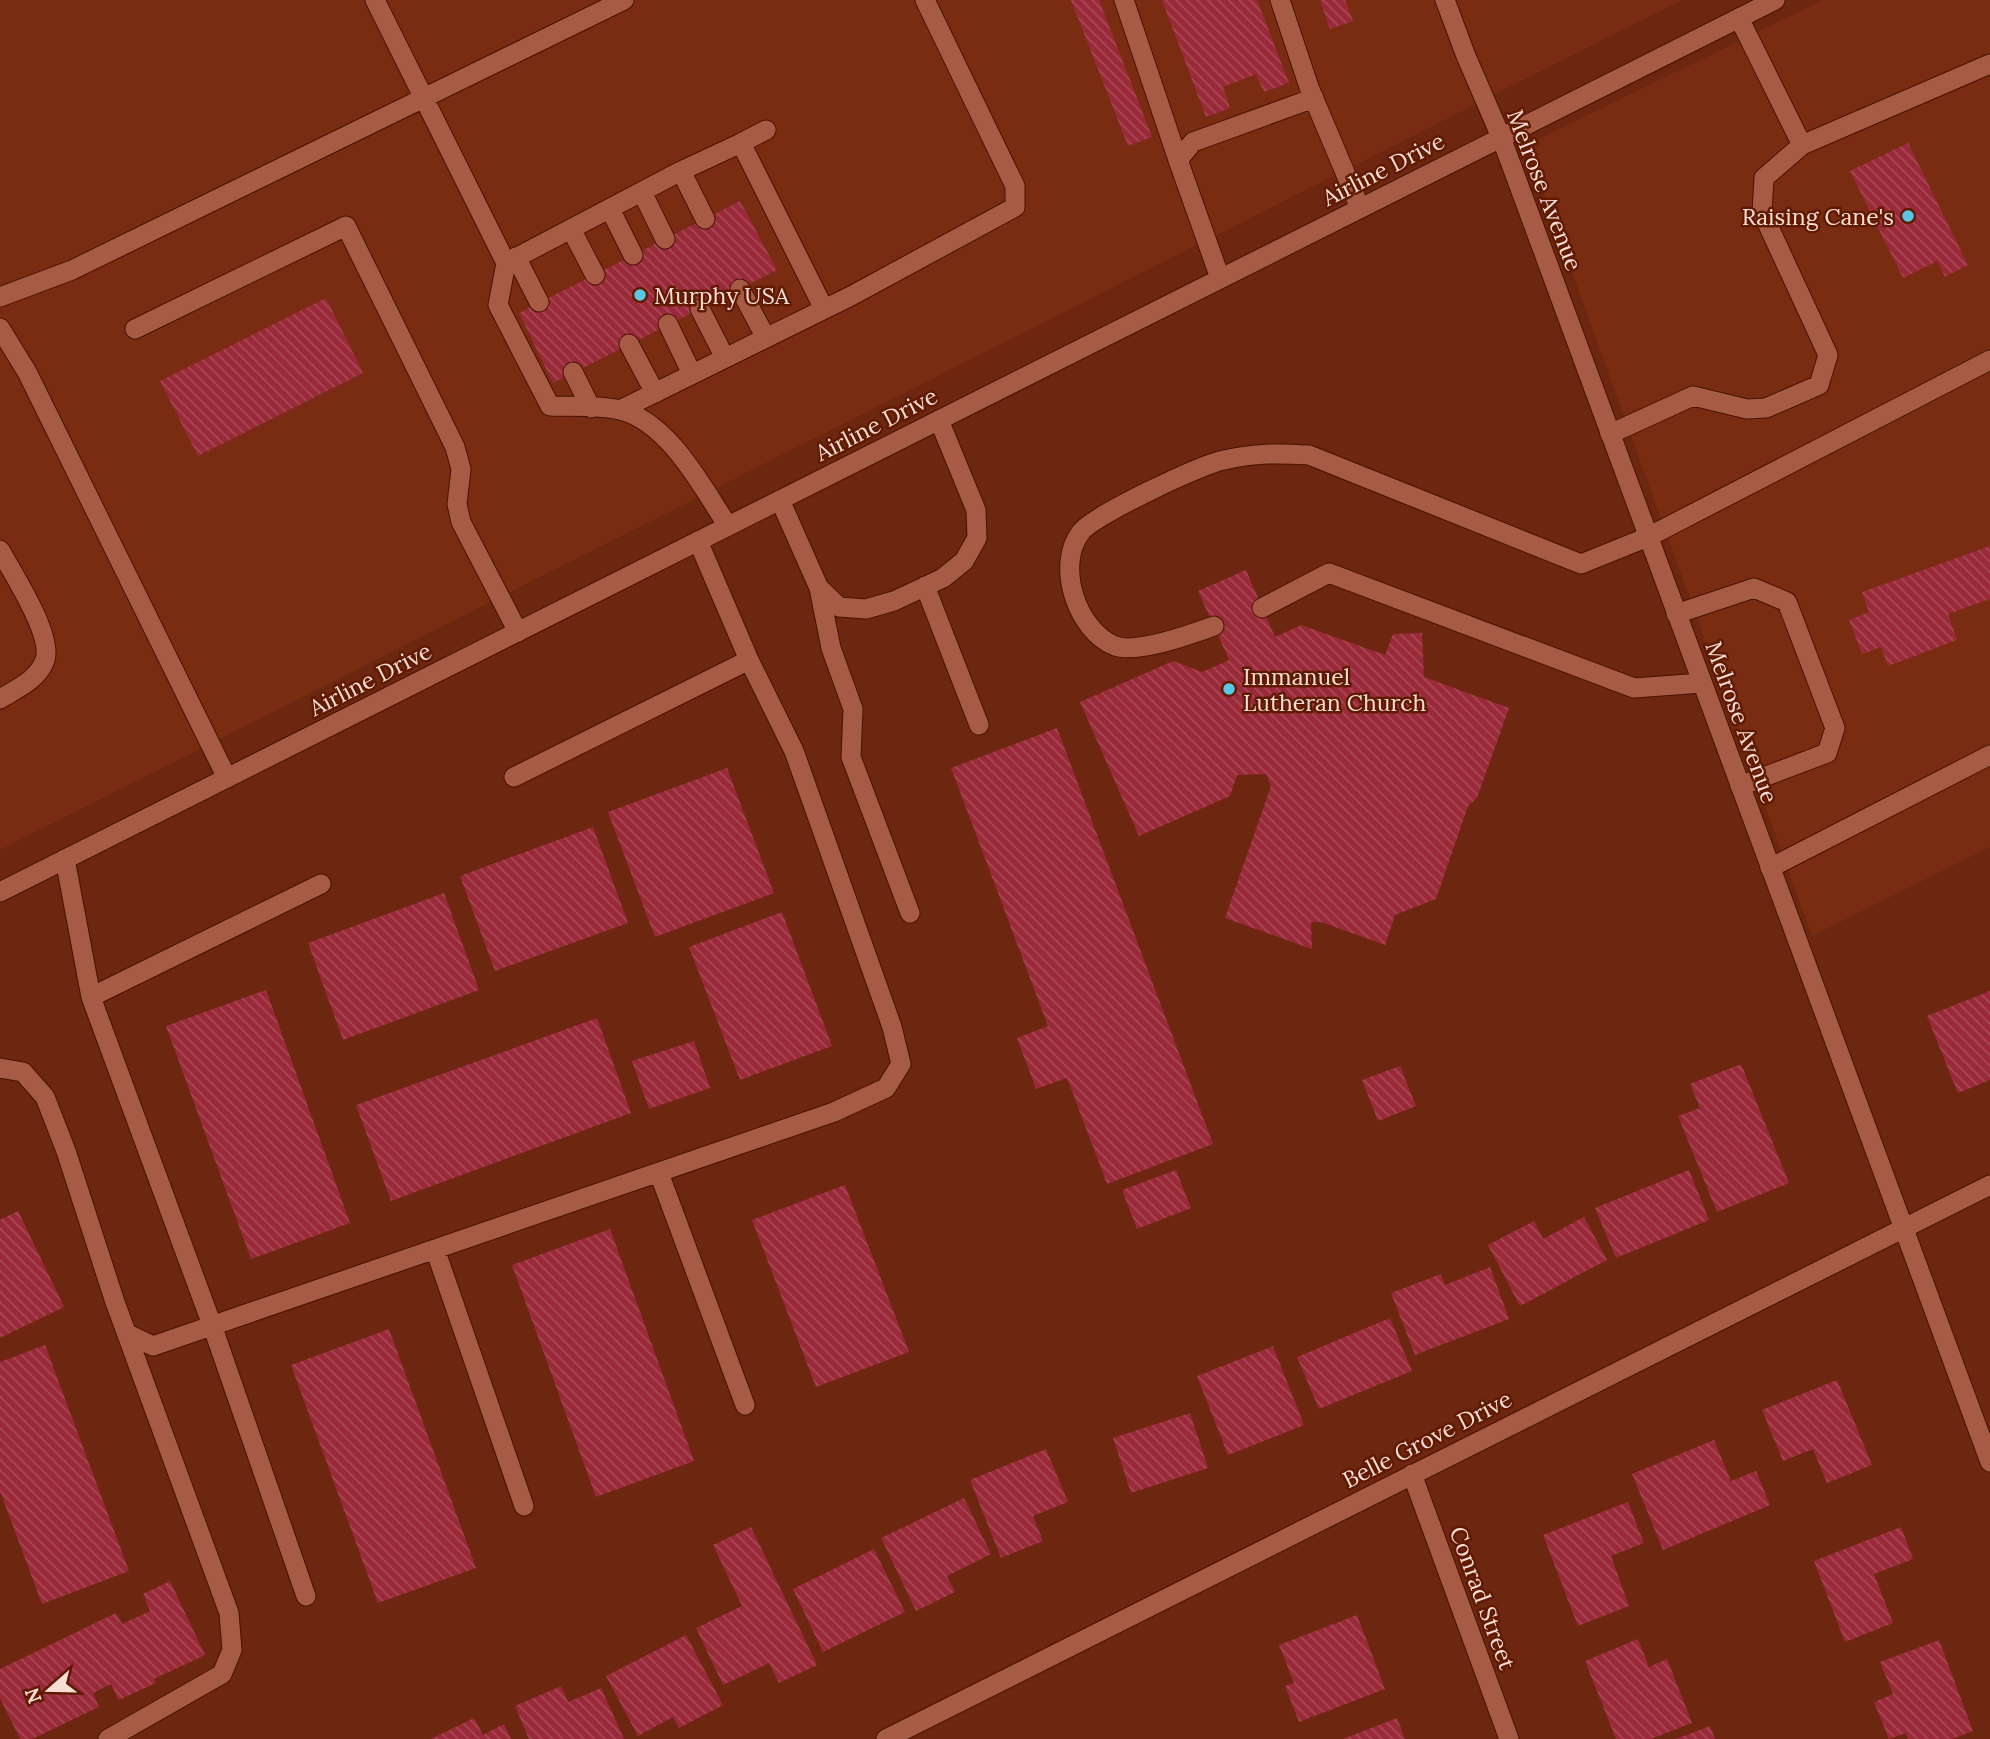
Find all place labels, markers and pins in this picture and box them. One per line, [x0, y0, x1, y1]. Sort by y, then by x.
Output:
place label: Raising Cane's [1742, 202, 1894, 231]
marker: Raising Cane's [1900, 208, 1916, 224]
place label: Murphy USA [654, 281, 790, 310]
marker: Murphy USA [632, 287, 648, 303]
place label: Immanuel Lutheran Church [1243, 662, 1426, 717]
marker: Immanuel Lutheran Church [1221, 681, 1237, 697]

